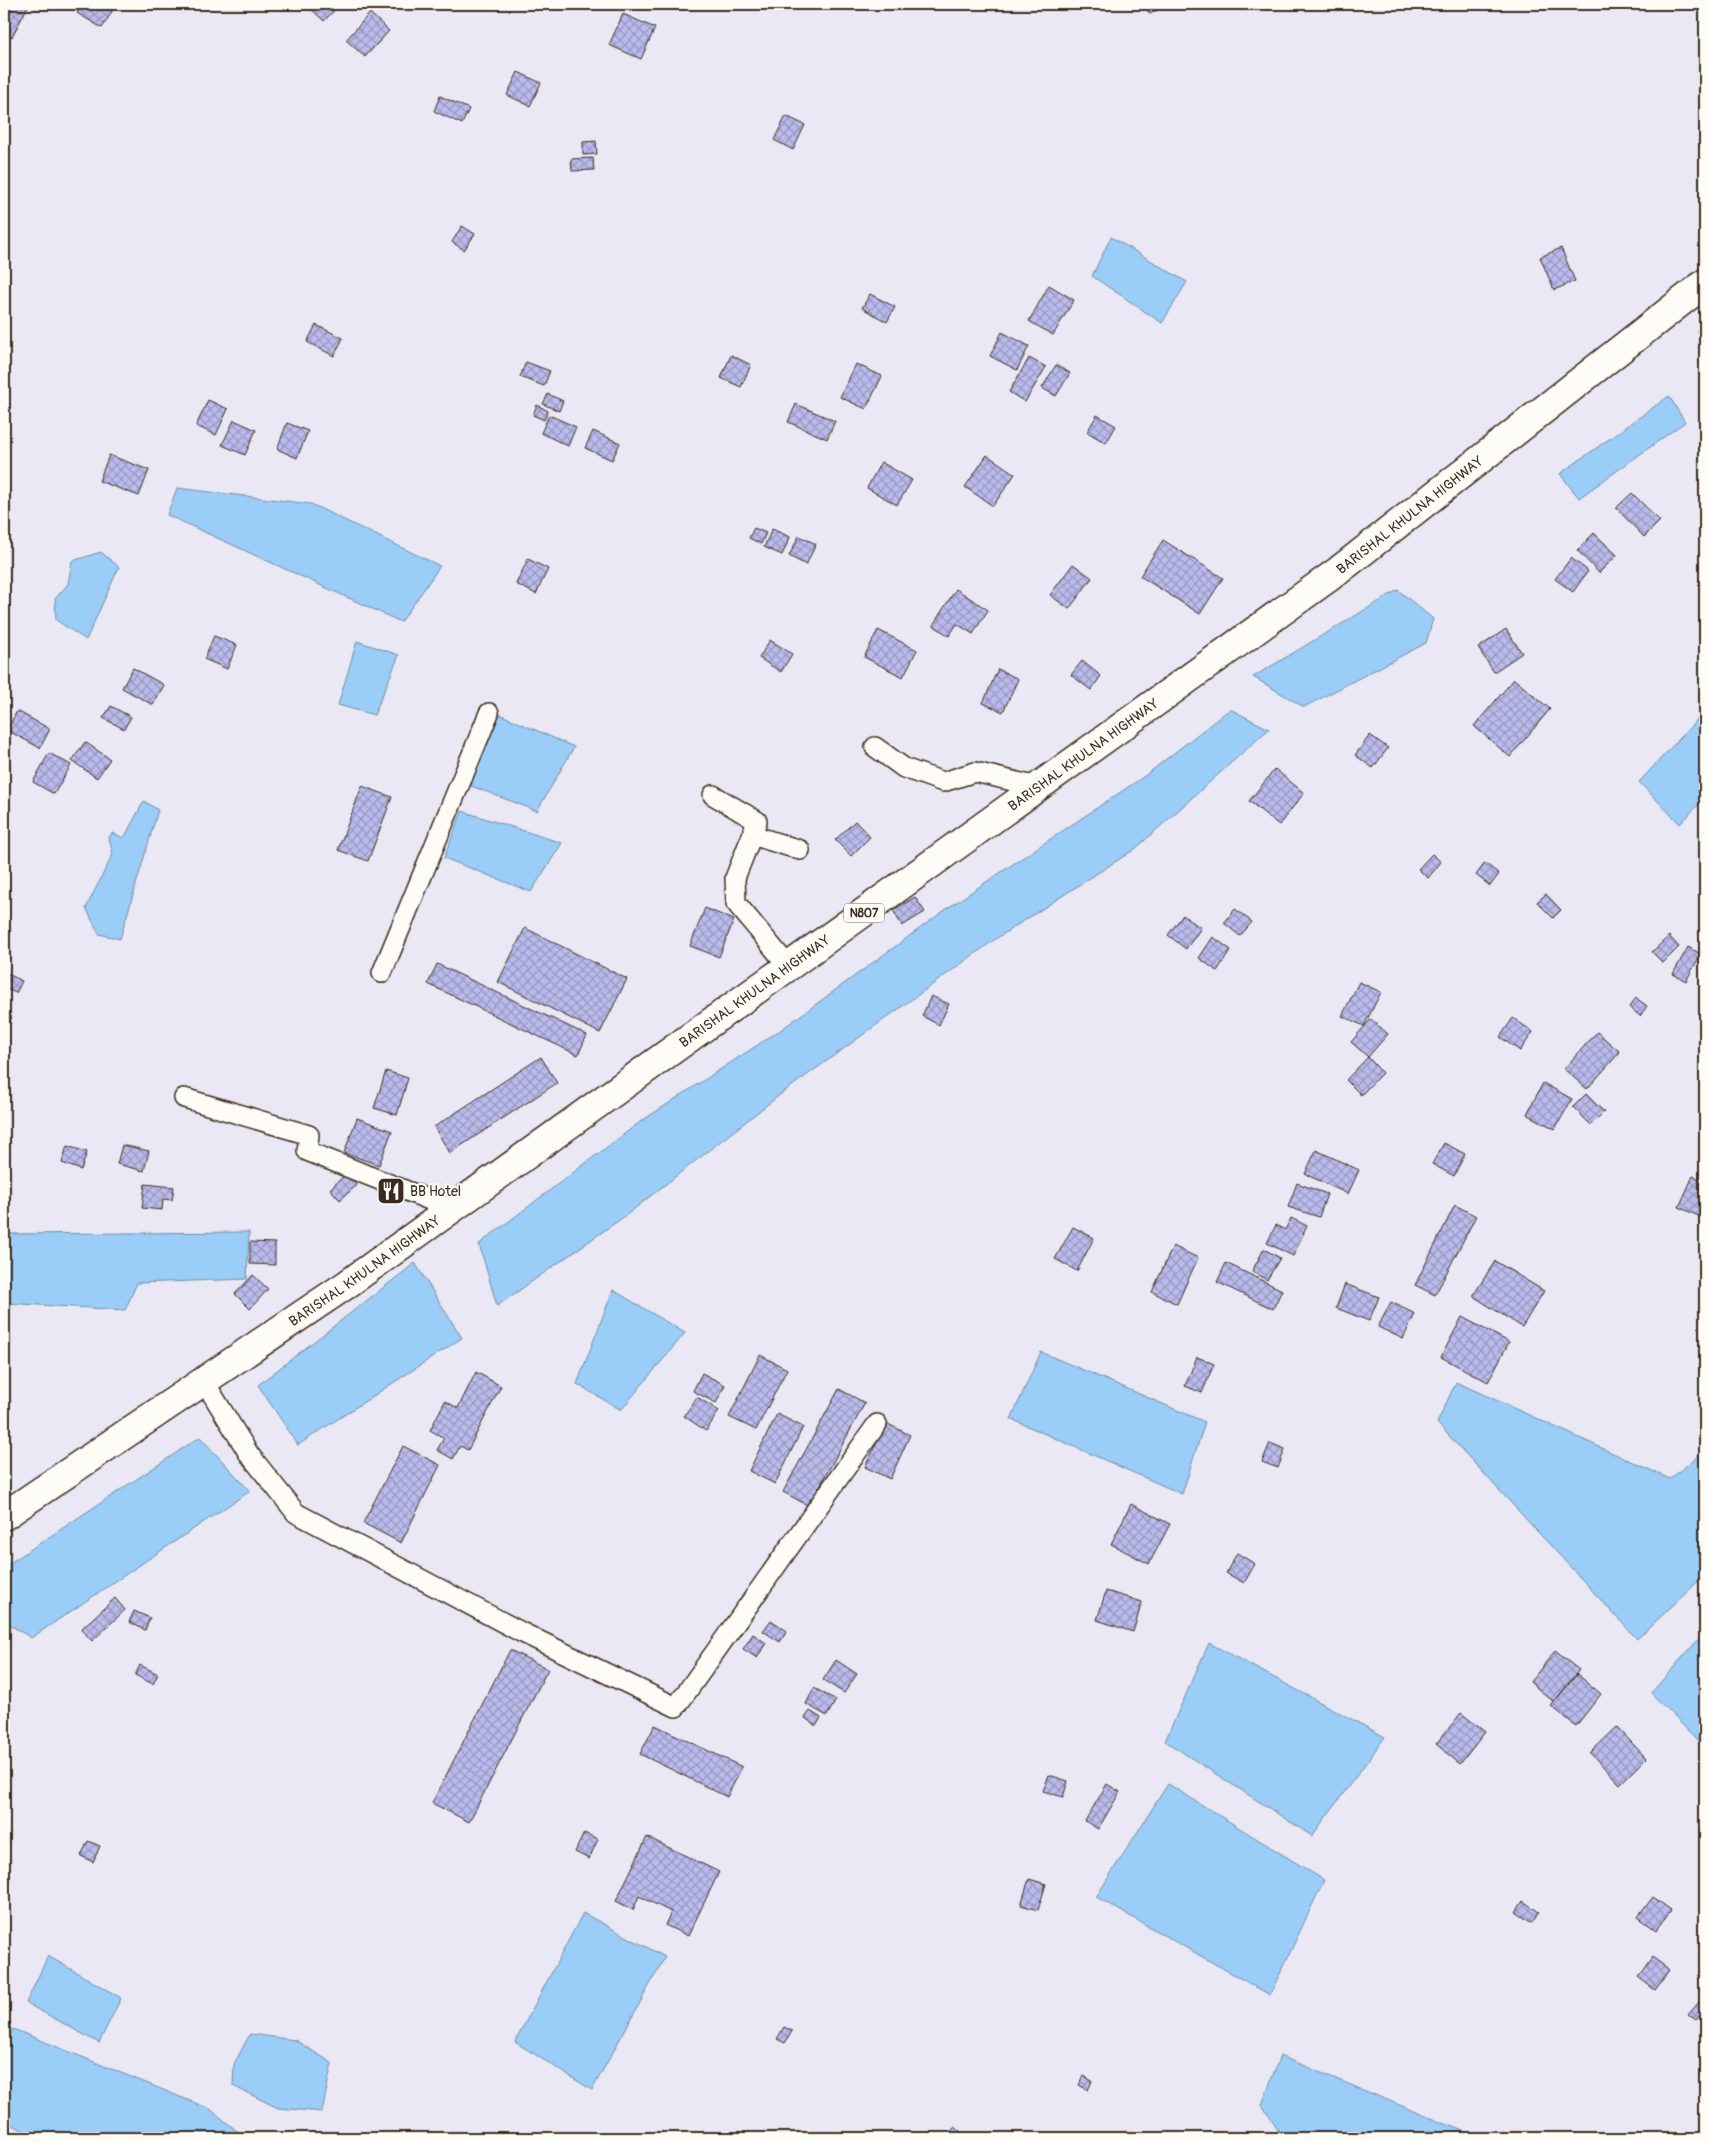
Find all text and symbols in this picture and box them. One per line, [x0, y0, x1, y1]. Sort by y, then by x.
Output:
street label: BARISHAL KHULNA HIGHWAY [1333, 452, 1486, 577]
street label: BARISHAL KHULNA HIGHWAY [1005, 695, 1162, 814]
road number: N807 [844, 904, 884, 922]
street label: BARISHAL KHULNA HIGHWAY [676, 931, 833, 1051]
restaurant icon: BB Hotel [376, 1176, 406, 1206]
place label: BB Hotel [410, 1183, 461, 1200]
street label: BARISHAL KHULNA HIGHWAY [285, 1212, 443, 1330]

